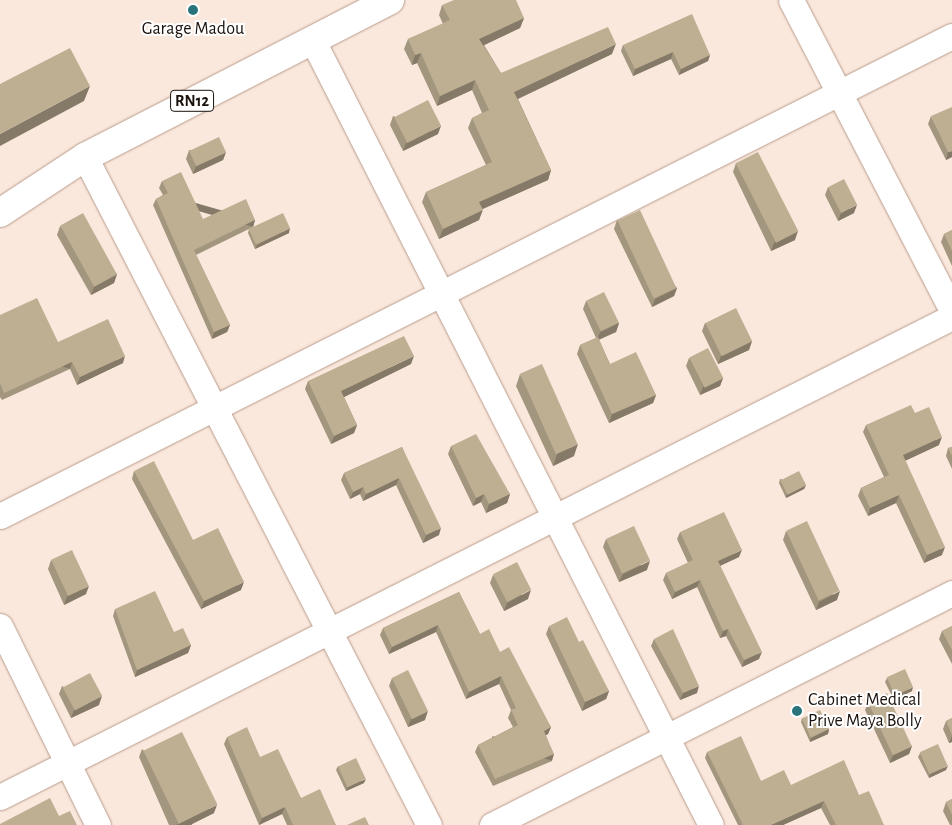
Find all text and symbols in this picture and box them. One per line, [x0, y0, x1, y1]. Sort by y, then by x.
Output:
marker: Garage Madou [187, 4, 199, 16]
place label: Garage Madou [142, 18, 244, 40]
road number: RN12 [170, 88, 214, 114]
place label: Cabinet Medical Prive Maya Bolly [808, 690, 922, 732]
marker: Cabinet Medical Prive Maya Bolly [790, 704, 804, 718]

